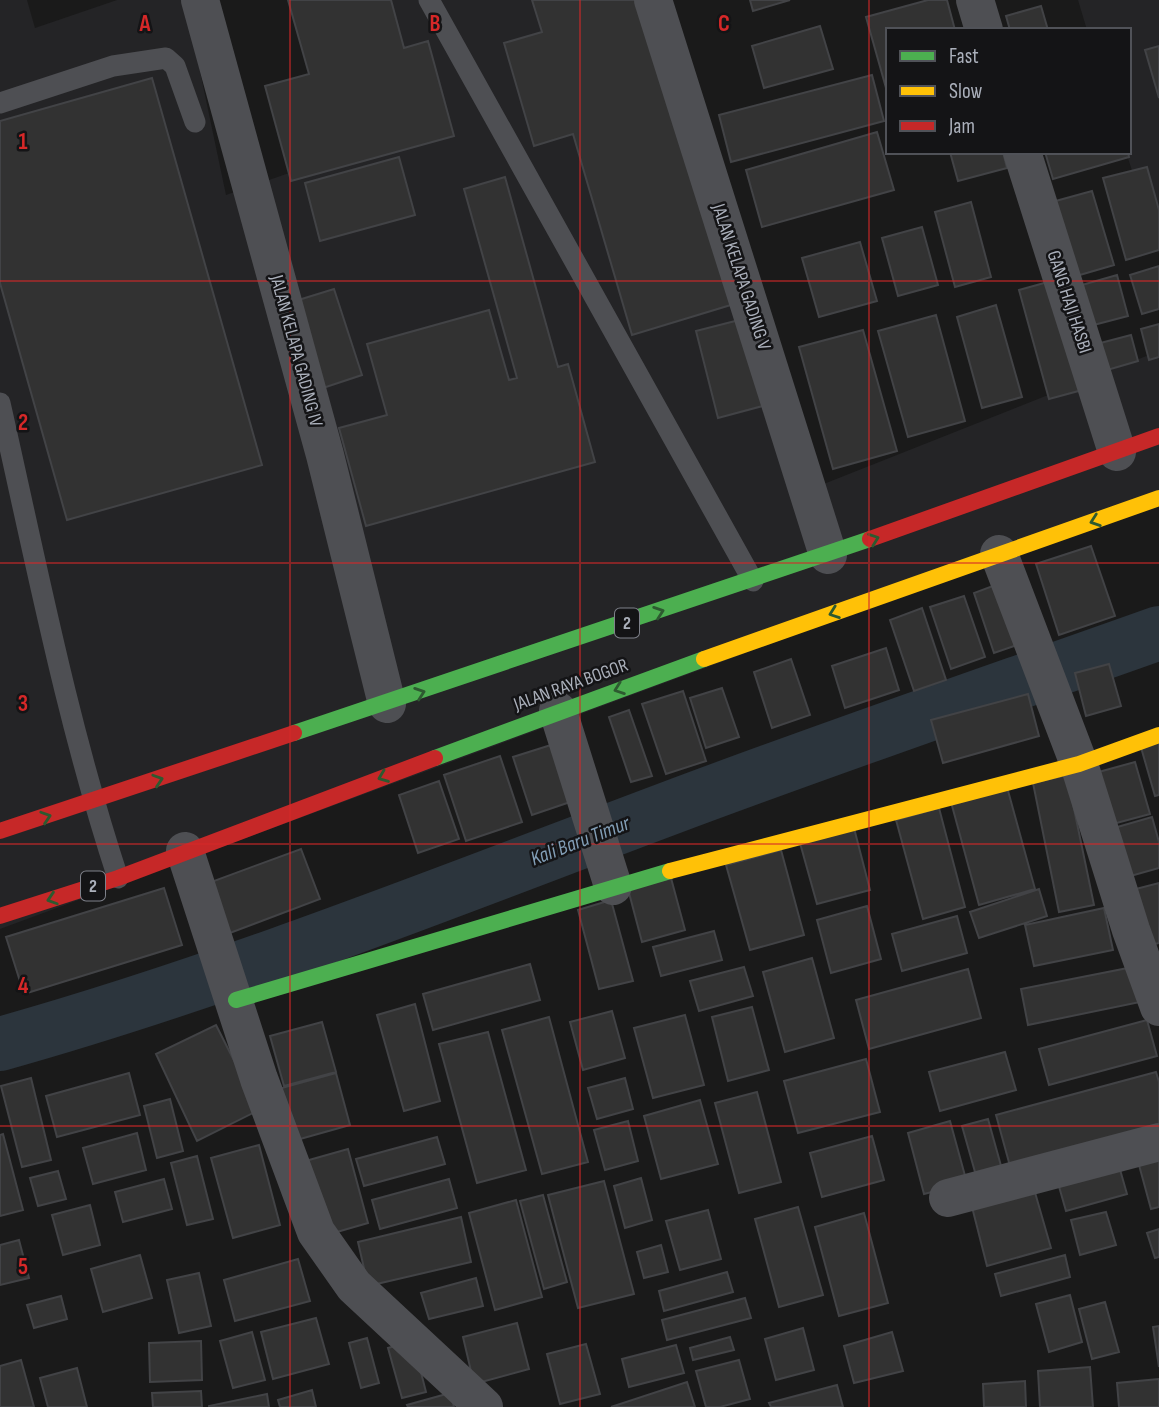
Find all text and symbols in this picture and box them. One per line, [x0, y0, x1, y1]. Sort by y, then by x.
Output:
text: A [139, 10, 152, 38]
text: B [430, 10, 441, 38]
text: C [718, 10, 730, 38]
legend [886, 28, 1131, 154]
text: Fast [949, 44, 979, 69]
text: Slow [949, 79, 983, 104]
text: Jam [948, 114, 975, 139]
text: 1 [18, 128, 28, 156]
street label: JALAN KELAPA GADING V [706, 200, 776, 353]
street label: GANG HAJI HASBI [1042, 248, 1096, 356]
street label: JALAN KELAPA GADING IV [264, 272, 327, 430]
text: 2 [18, 409, 28, 437]
one-way arrow [1089, 513, 1101, 527]
one-way arrow [867, 533, 879, 547]
one-way arrow [828, 605, 840, 619]
one-way arrow [652, 606, 664, 620]
road number: 2 [615, 608, 639, 638]
street label: JALAN RAYA BOGOR [510, 654, 631, 717]
one-way arrow [614, 681, 626, 695]
one-way arrow [413, 687, 426, 701]
text: 3 [18, 690, 28, 718]
one-way arrow [378, 769, 390, 783]
one-way arrow [151, 774, 163, 789]
one-way arrow [40, 810, 52, 825]
water label: Kali Baru Timur [527, 810, 634, 871]
road number: 2 [81, 872, 105, 900]
one-way arrow [46, 891, 59, 905]
text: 4 [18, 972, 29, 1000]
text: 5 [18, 1253, 28, 1281]

